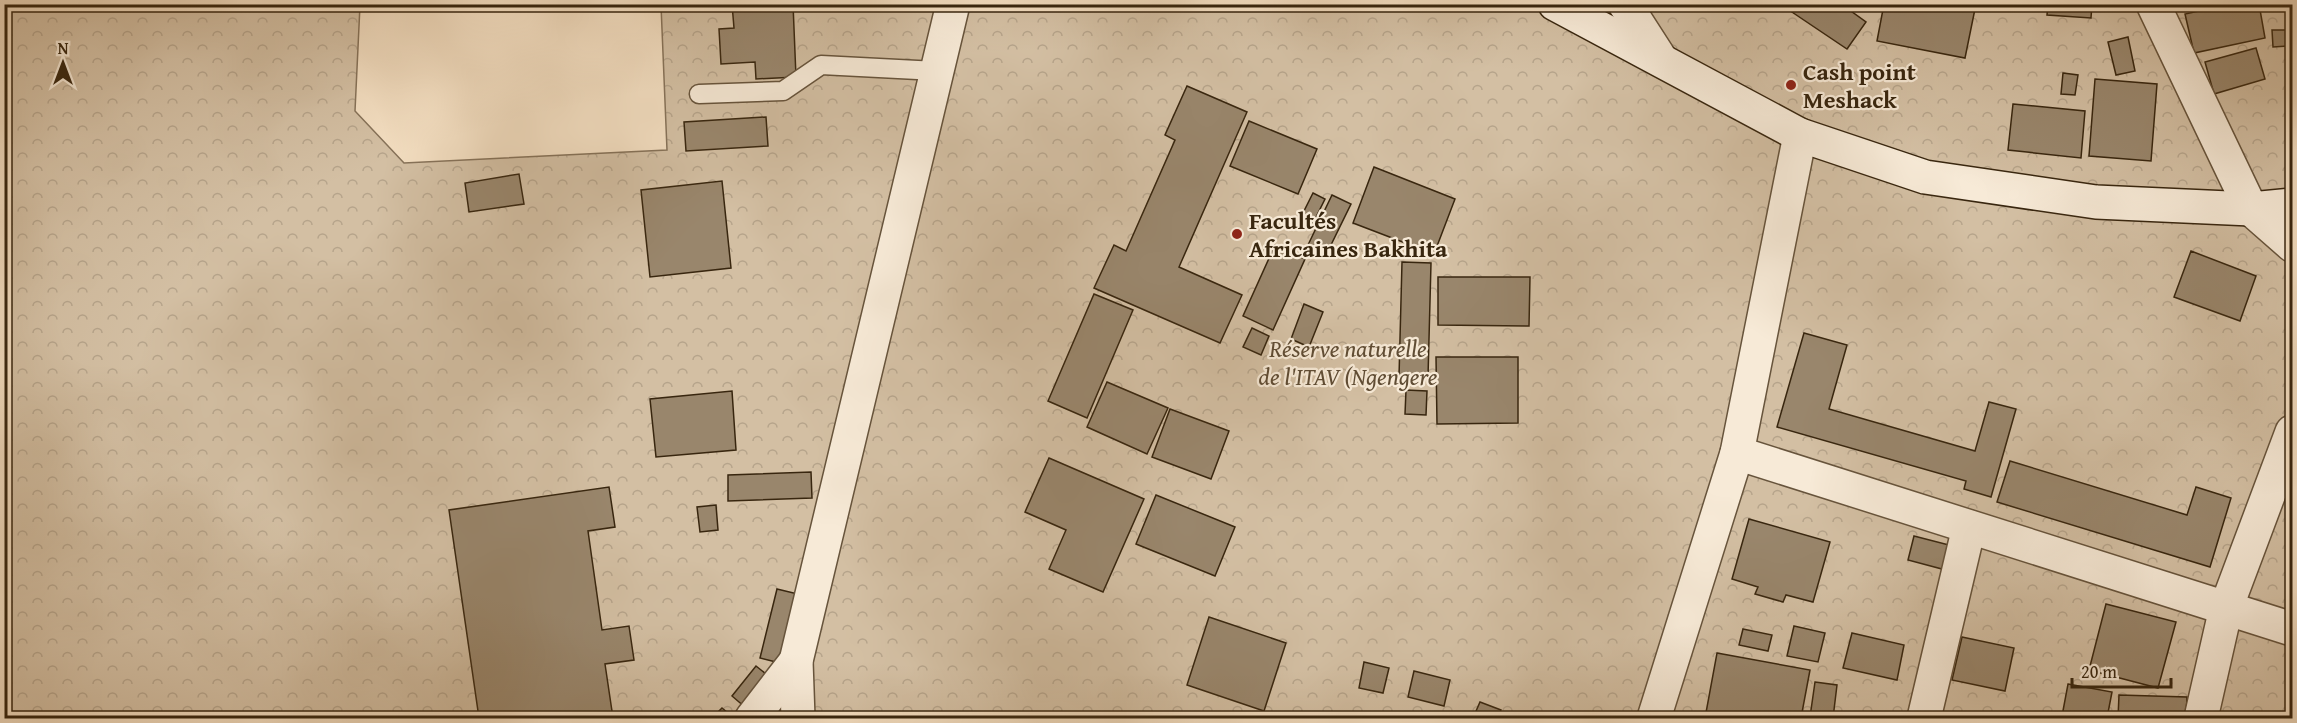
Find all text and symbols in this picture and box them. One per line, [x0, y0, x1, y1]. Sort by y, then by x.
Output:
north arrow [33, 33, 93, 93]
text: N [58, 36, 69, 60]
place label: Cash point Meshack [1803, 54, 1916, 117]
marker: Cash point Meshack [1784, 78, 1798, 92]
place label: Facultés Africaines Bakhita [1249, 203, 1448, 266]
marker: Facultés Africaines Bakhita [1230, 227, 1244, 241]
park label: Réserve naturelle de l'ITAV (Ngengere [1259, 331, 1438, 394]
scale bar [2072, 651, 2171, 689]
text: 20 m [2081, 658, 2117, 685]

